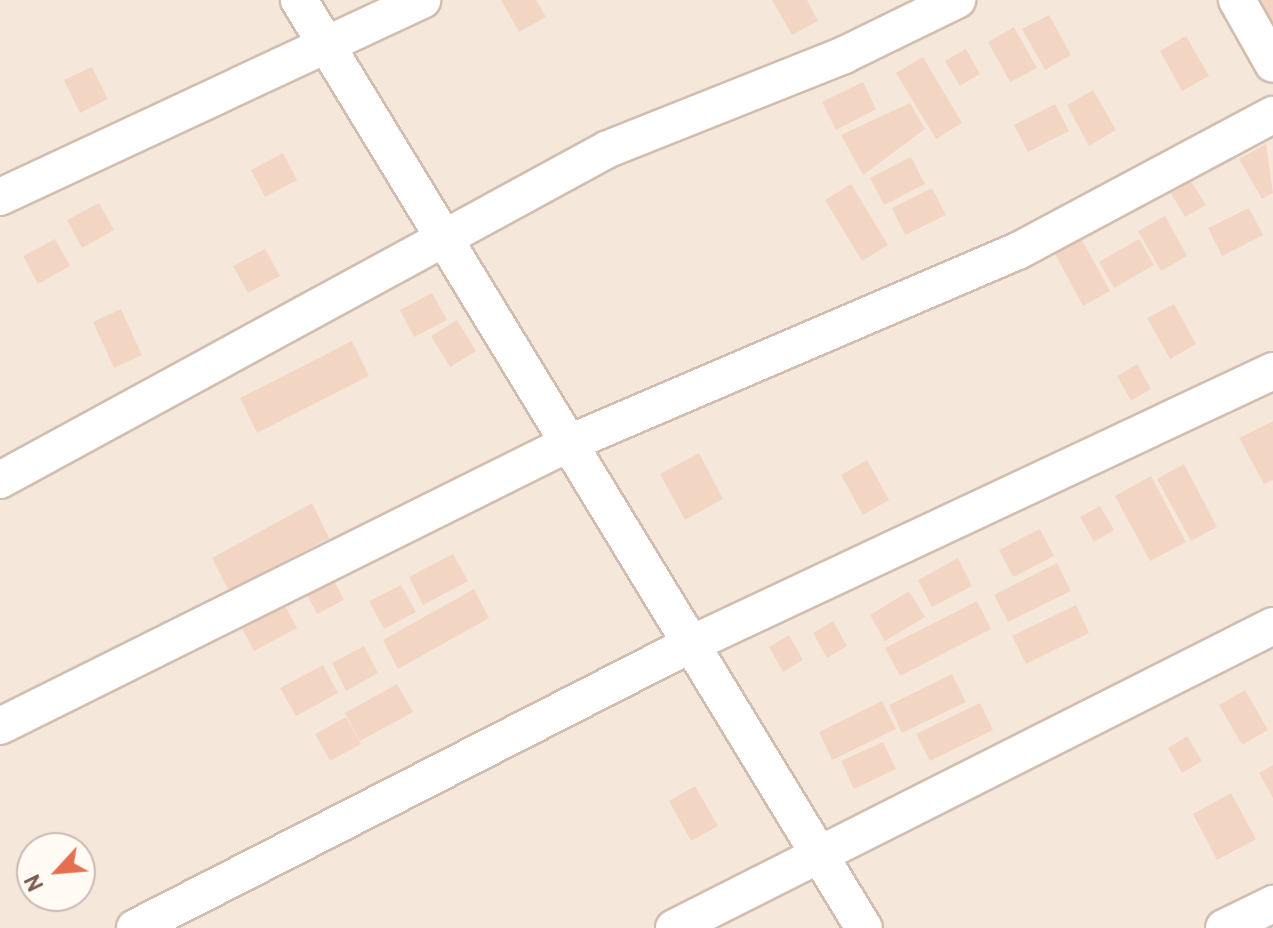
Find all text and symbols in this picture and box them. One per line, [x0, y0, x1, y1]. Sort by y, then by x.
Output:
north arrow [16, 832, 96, 912]
text: N [20, 869, 51, 895]

